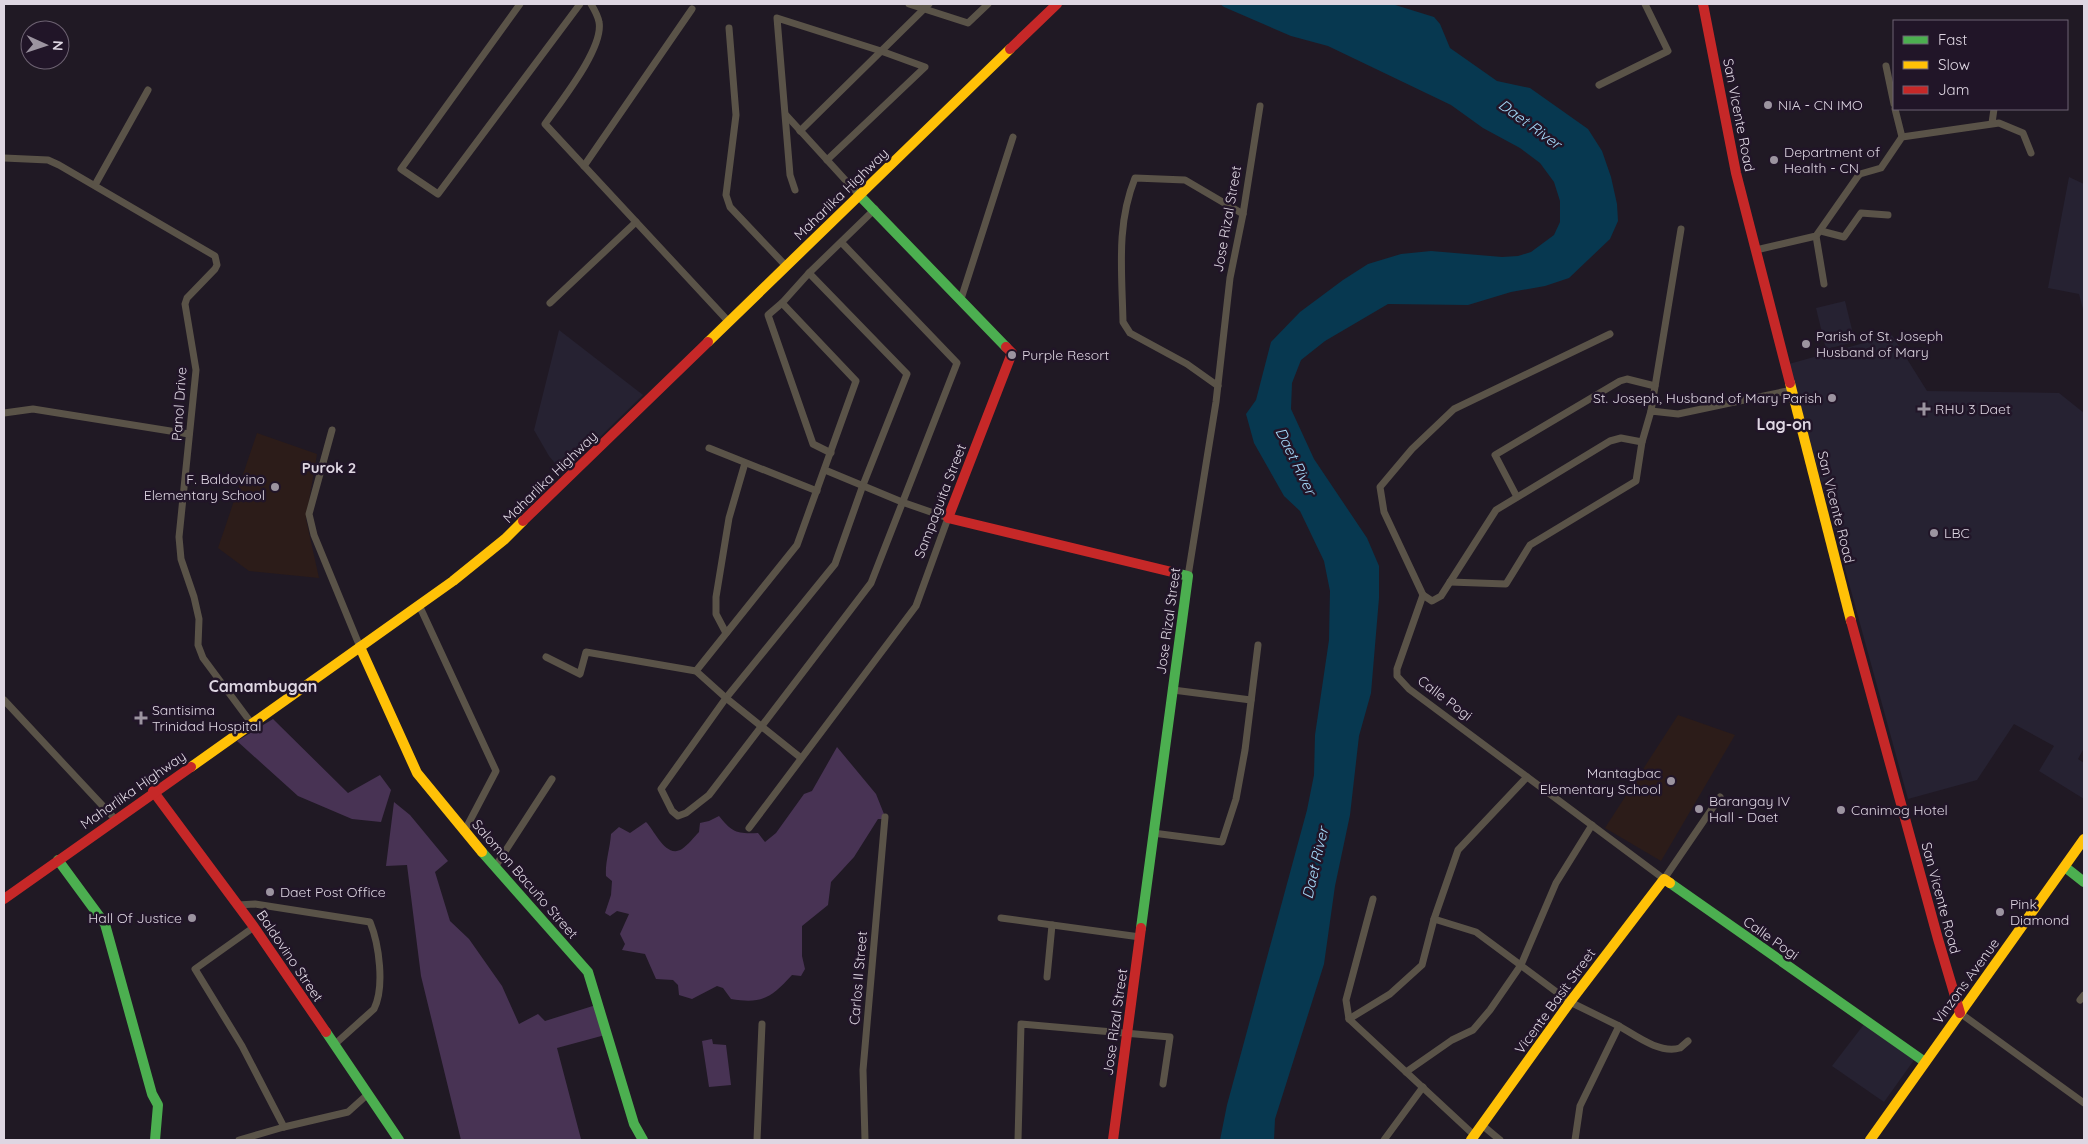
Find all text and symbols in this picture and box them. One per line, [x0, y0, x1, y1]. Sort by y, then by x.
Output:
north arrow [20, 20, 70, 70]
legend [1893, 20, 2068, 110]
text: Fast [1938, 30, 1967, 49]
text: N [49, 40, 67, 51]
text: Slow [1938, 55, 1970, 74]
street label: San Vicente Road [1719, 57, 1759, 173]
text: Jam [1938, 80, 1969, 99]
water label: Daet River [1495, 95, 1567, 154]
place label: NIA - CN IMO [1778, 96, 1863, 114]
marker: NIA - CN IMO [1762, 99, 1774, 111]
place label: Department of Health - CN [1784, 143, 1880, 177]
street label: Maharlika Highway [790, 144, 892, 244]
marker: Department of Health - CN [1768, 154, 1780, 166]
street label: Jose Rizal Street [1209, 164, 1245, 274]
place label: Parish of St. Joseph Husband of Mary [1816, 327, 1943, 361]
marker: Parish of St. Joseph Husband of Mary [1800, 338, 1812, 350]
place label: Purple Resort [1022, 346, 1110, 364]
marker: Purple Resort [1006, 349, 1018, 361]
street label: Panol Drive [167, 366, 191, 442]
place label: St. Joseph, Husband of Mary Parish [1593, 389, 1822, 407]
marker: St. Joseph, Husband of Mary Parish [1826, 392, 1838, 404]
place label: RHU 3 Daet [1935, 400, 2011, 418]
marker: RHU 3 Daet [1917, 402, 1931, 416]
district label: Lag-on [1756, 414, 1812, 434]
water label: Daet River [1271, 424, 1321, 500]
street label: Maharlika Highway [499, 427, 601, 527]
street label: Sampaguita Street [910, 441, 970, 561]
street label: San Vicente Road [1813, 449, 1859, 565]
district label: Purok 2 [302, 458, 356, 477]
place label: F. Baldovino Elementary School [144, 470, 265, 504]
marker: F. Baldovino Elementary School [269, 481, 281, 493]
place label: LBC [1944, 524, 1970, 542]
marker: LBC [1928, 527, 1940, 539]
street label: Jose Rizal Street [1152, 566, 1184, 676]
street label: Calle Pogi [1414, 672, 1476, 724]
district label: Camambugan [209, 676, 317, 696]
place label: Santisima Trinidad Hospital [152, 701, 261, 735]
marker: Santisima Trinidad Hospital [134, 711, 148, 725]
street label: Maharlika Highway [77, 747, 189, 833]
place label: Mantagbac Elementary School [1540, 764, 1661, 798]
marker: Mantagbac Elementary School [1665, 775, 1677, 787]
place label: Barangay IV Hall - Daet [1709, 792, 1790, 826]
place label: Canimog Hotel [1851, 801, 1948, 819]
marker: Barangay IV Hall - Daet [1693, 803, 1705, 815]
marker: Canimog Hotel [1835, 804, 1847, 816]
street label: Salomon Bacuño Street [468, 816, 582, 943]
water label: Daet River [1298, 823, 1333, 901]
street label: San Vicente Road [1917, 840, 1965, 956]
place label: Daet Post Office [280, 883, 386, 901]
marker: Daet Post Office [264, 886, 276, 898]
place label: Pink Diamond [2010, 895, 2069, 929]
marker: Pink Diamond [1994, 906, 2006, 918]
street label: Baldovino Street [253, 907, 327, 1005]
place label: Hall Of Justice [88, 909, 182, 927]
marker: Hall Of Justice [186, 912, 198, 924]
street label: Calle Pogi [1740, 912, 1802, 964]
street label: Carlos II Street [845, 930, 871, 1026]
street label: Vinzons Avenue [1929, 934, 2003, 1027]
street label: Vicente Basit Street [1511, 945, 1599, 1057]
street label: Jose Rizal Street [1099, 967, 1131, 1077]

